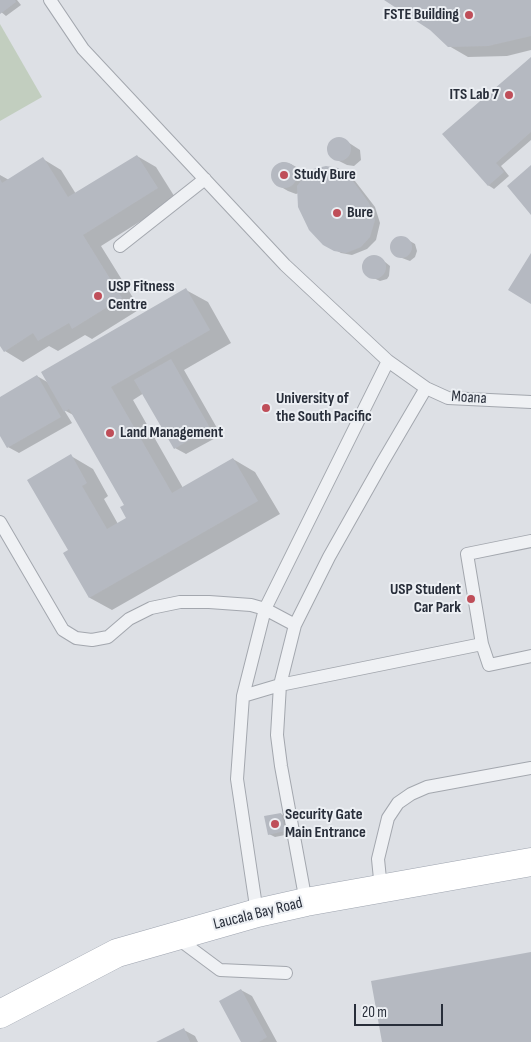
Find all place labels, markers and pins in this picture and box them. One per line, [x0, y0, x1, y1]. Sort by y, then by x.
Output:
place label: FSTE Building [384, 5, 459, 25]
marker: FSTE Building [463, 9, 475, 21]
place label: ITS Lab 7 [450, 85, 499, 105]
marker: ITS Lab 7 [503, 89, 515, 101]
place label: Study Bure [294, 165, 356, 185]
marker: Study Bure [278, 169, 290, 181]
place label: Bure [347, 203, 373, 223]
marker: Bure [331, 207, 343, 219]
place label: USP Fitness Centre [108, 277, 175, 315]
marker: USP Fitness Centre [92, 290, 104, 302]
place label: University of the South Pacific [276, 389, 372, 427]
marker: University of the South Pacific [260, 402, 272, 414]
place label: Land Management [120, 423, 223, 443]
marker: Land Management [104, 427, 116, 439]
place label: USP Student Car Park [390, 580, 461, 618]
marker: USP Student Car Park [465, 593, 477, 605]
place label: Security Gate Main Entrance [285, 805, 366, 843]
marker: Security Gate Main Entrance [269, 818, 281, 830]

